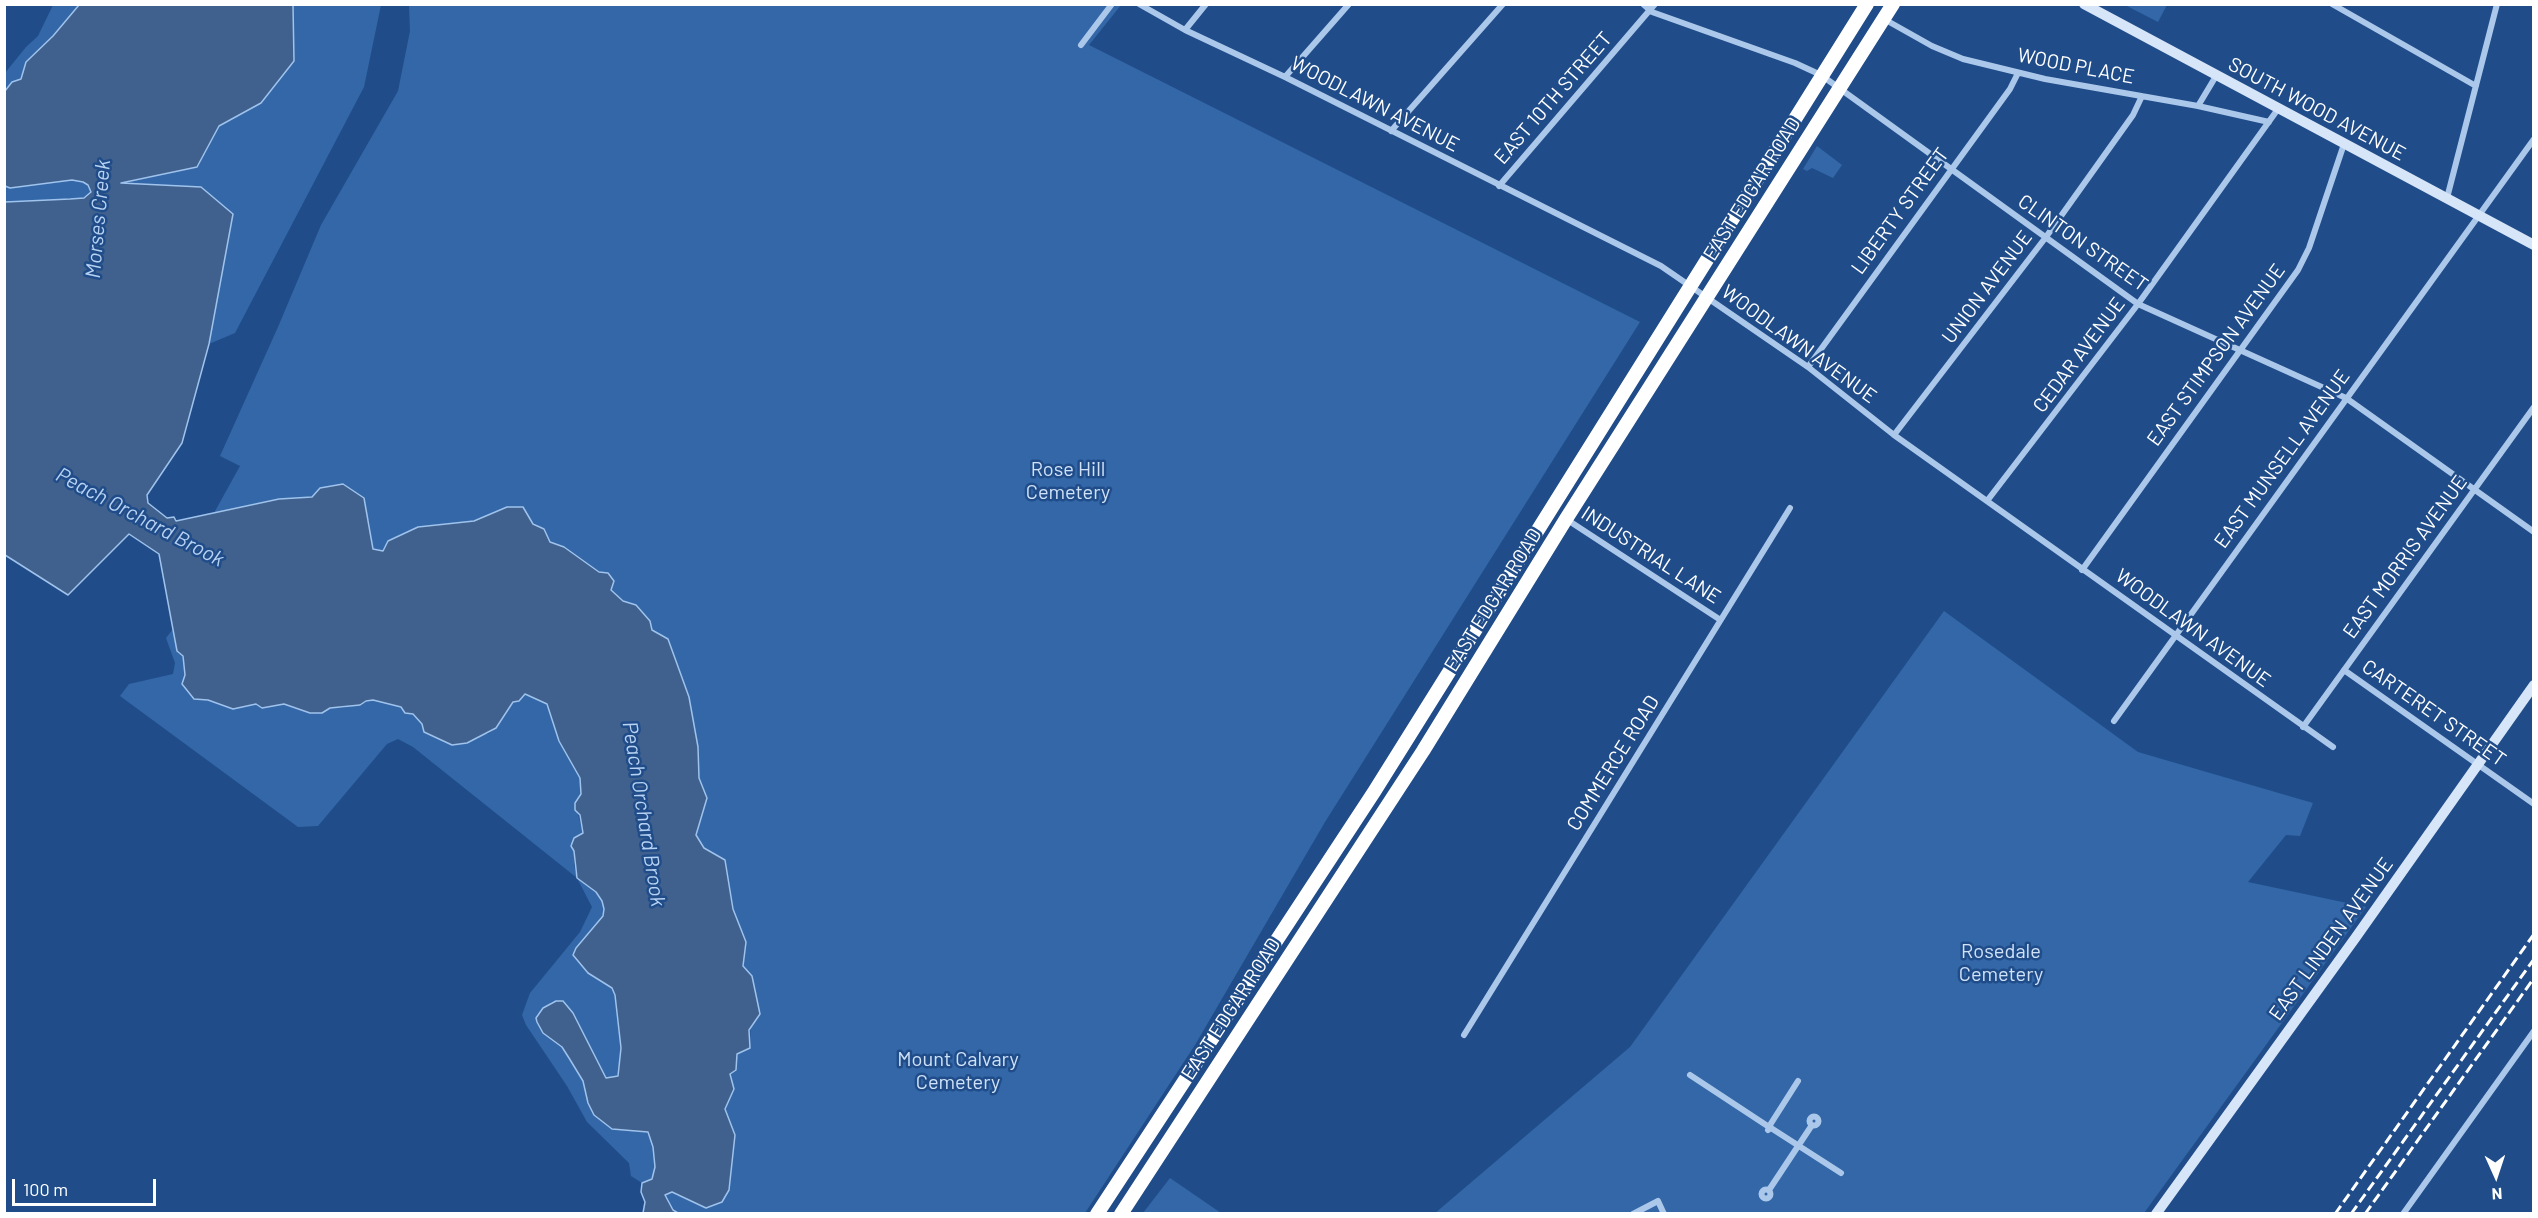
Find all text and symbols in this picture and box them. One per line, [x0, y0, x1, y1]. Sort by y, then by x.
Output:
street label: EAST 10TH STREET [1489, 27, 1617, 169]
street label: WOOD PLACE [2016, 43, 2136, 89]
street label: WOODLAWN AVENUE [1287, 51, 1463, 157]
street label: SOUTH WOOD AVENUE [2224, 52, 2410, 166]
street label: EAST EDGAR ROAD [1698, 113, 1806, 265]
street label: LIBERTY STREET [1846, 143, 1954, 279]
water label: Morses Creek [80, 159, 116, 279]
street label: CLINTON STREET [2013, 189, 2153, 297]
street label: UNION AVENUE [1937, 226, 2037, 348]
street label: EAST STIMPSON AVENUE [2142, 259, 2290, 451]
street label: WOODLAWN AVENUE [1717, 280, 1881, 408]
street label: CEDAR AVENUE [2028, 293, 2130, 417]
street label: EAST MUNSELL AVENUE [2209, 365, 2355, 553]
park label: Rose Hill Cemetery [1026, 457, 1110, 504]
water label: Peach Orchard Brook [52, 462, 228, 572]
street label: EAST MORRIS AVENUE [2338, 471, 2472, 643]
street label: INDUSTRIAL LANE [1577, 501, 1725, 609]
street label: EAST EDGAR ROAD [1439, 524, 1547, 676]
street label: WOODLAWN AVENUE [2111, 564, 2275, 692]
street label: CARTERET STREET [2357, 654, 2511, 772]
street label: COMMERCE ROAD [1562, 691, 1664, 835]
water label: Peach Orchard Brook [617, 720, 671, 908]
street label: EAST LINDEN AVENUE [2264, 853, 2398, 1025]
street label: EAST EDGAR ROAD [1176, 934, 1286, 1084]
park label: Rosedale Cemetery [1959, 939, 2043, 986]
park label: Mount Calvary Cemetery [897, 1047, 1019, 1094]
north arrow [2466, 1146, 2526, 1206]
scale bar [15, 1167, 159, 1205]
text: 100 m [23, 1178, 68, 1200]
text: N [2491, 1185, 2503, 1204]

